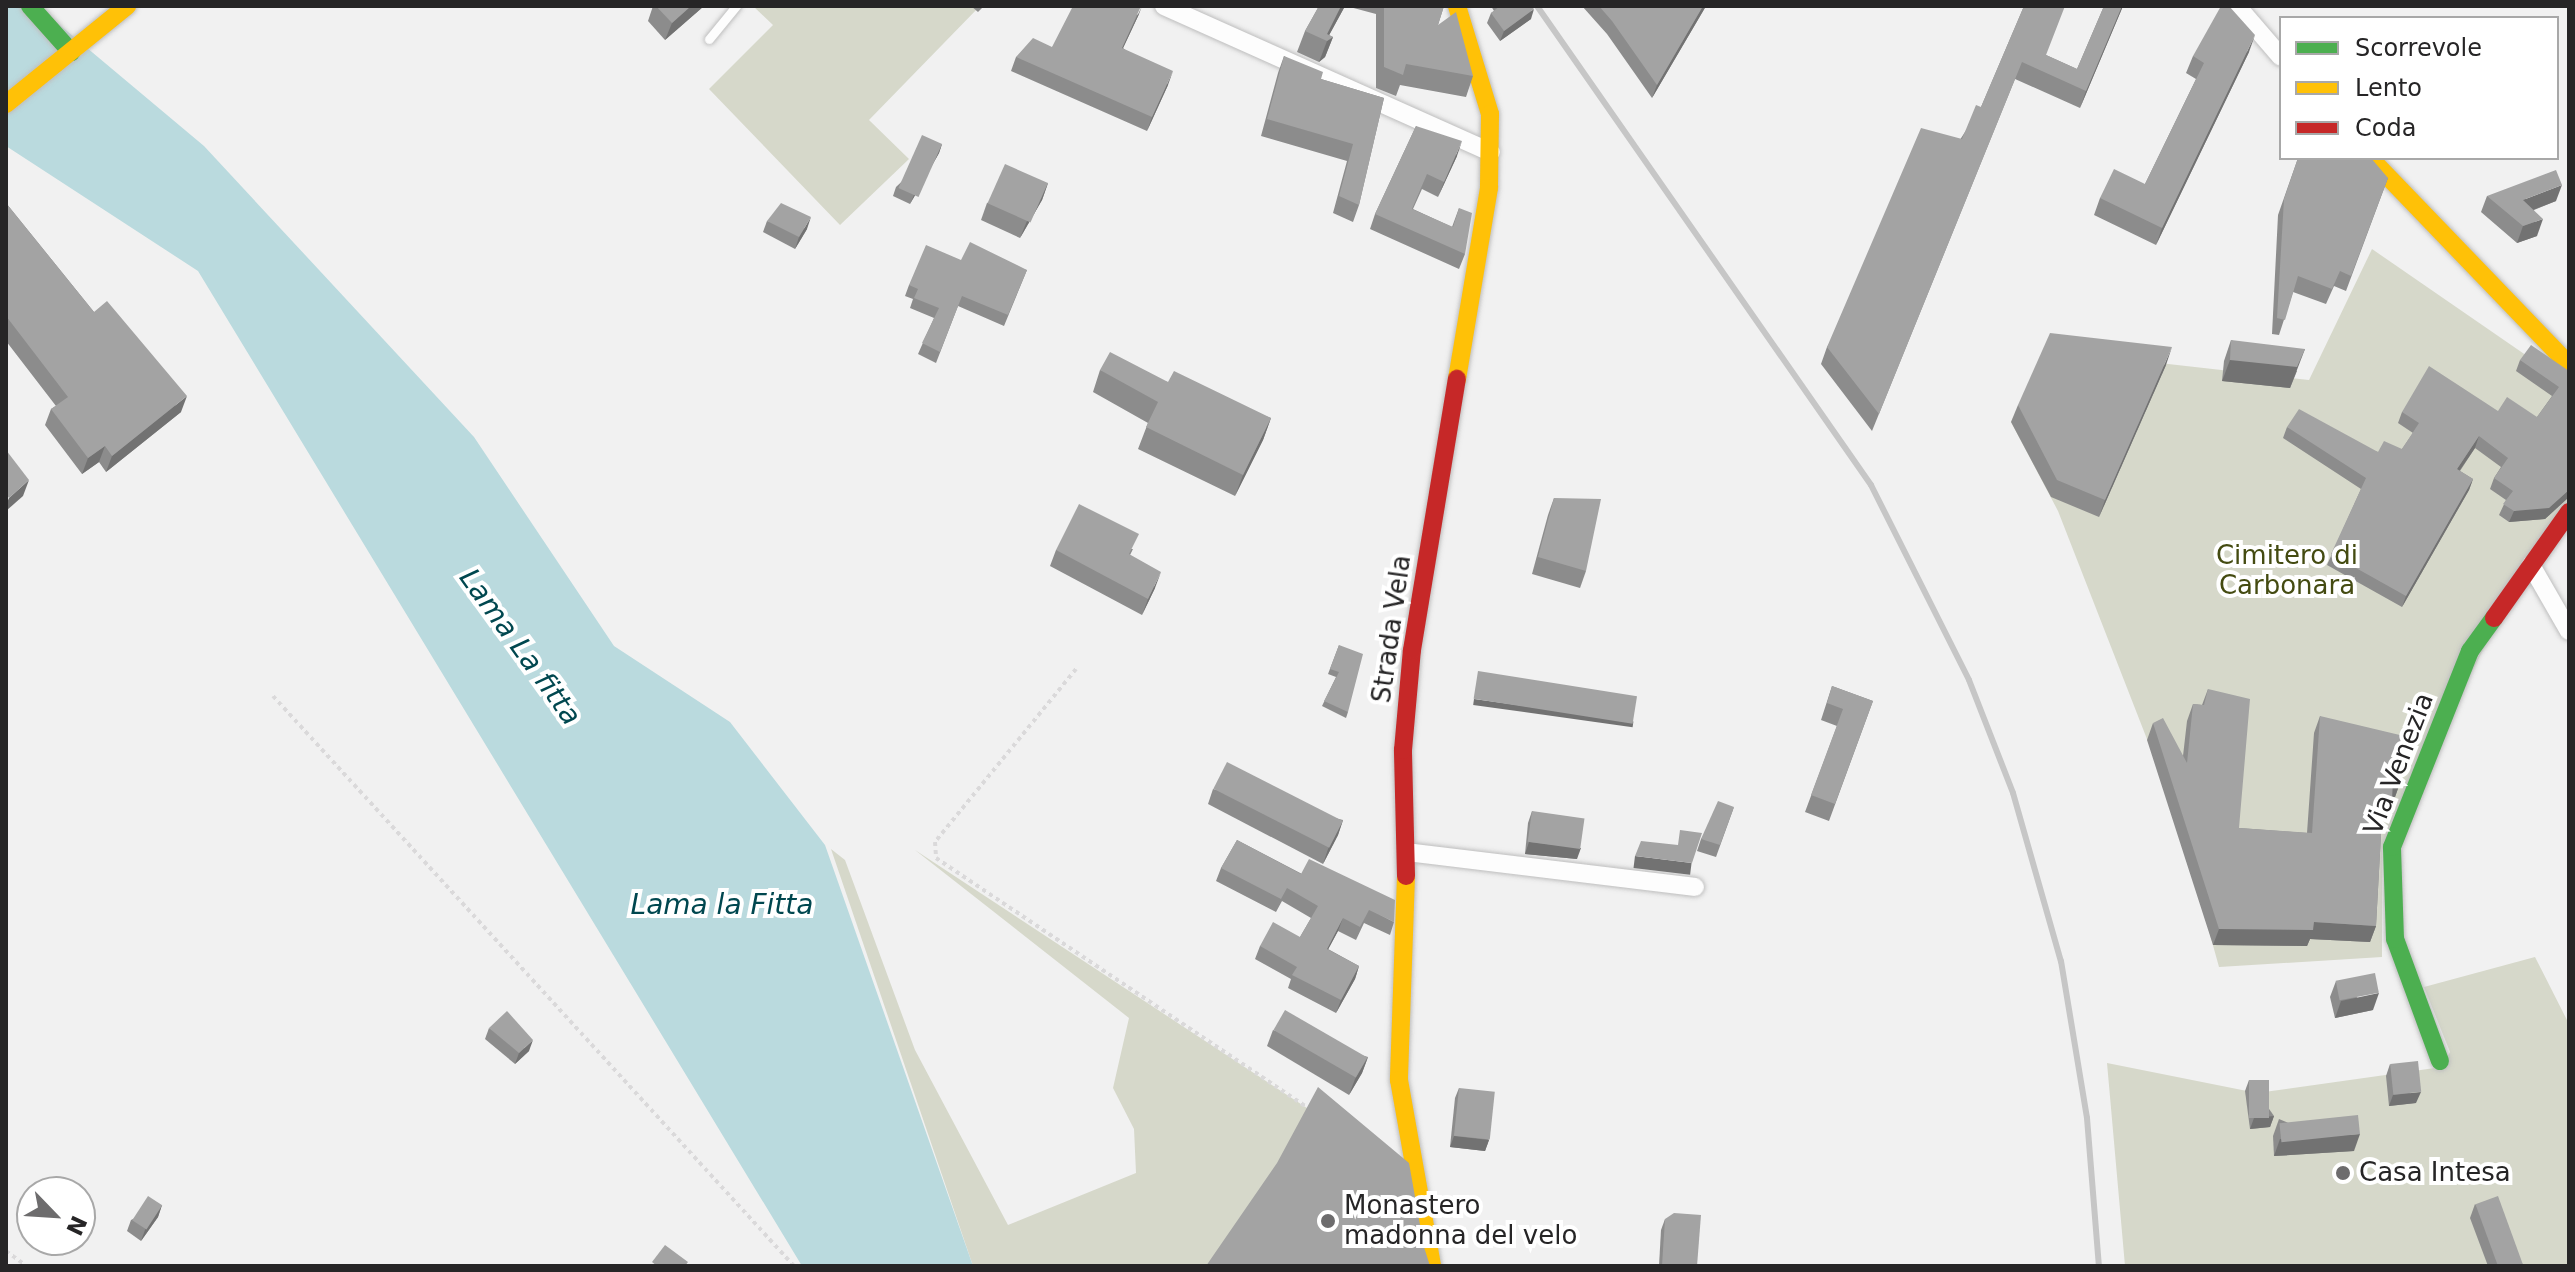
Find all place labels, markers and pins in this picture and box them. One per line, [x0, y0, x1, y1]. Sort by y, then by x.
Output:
place label: Casa Intesa [2359, 1157, 2511, 1189]
marker: Casa Intesa [2334, 1164, 2352, 1182]
place label: Monastero madonna del velo [1344, 1190, 1577, 1252]
marker: Monastero madonna del velo [1319, 1212, 1337, 1230]

